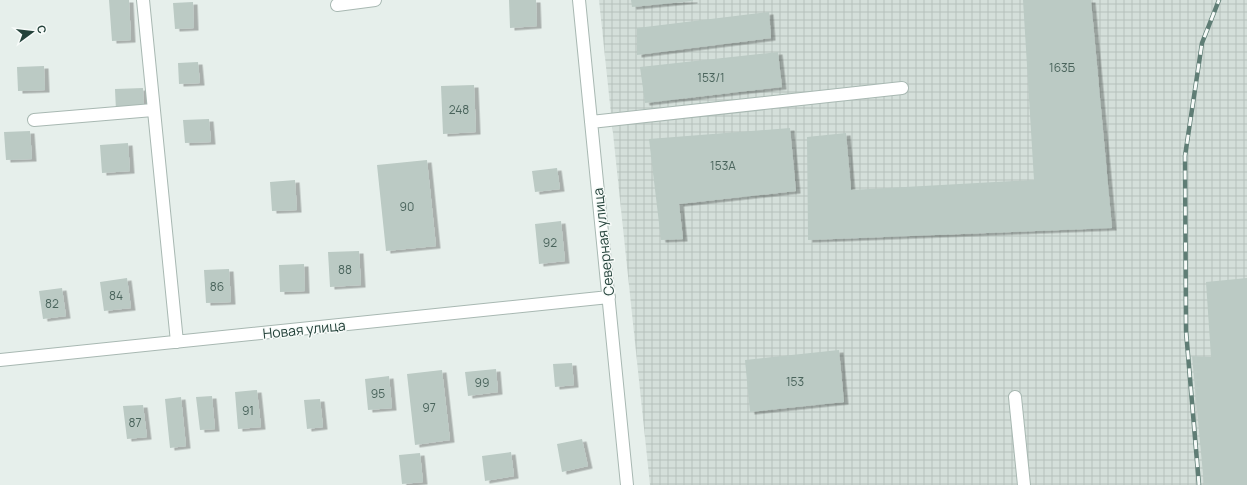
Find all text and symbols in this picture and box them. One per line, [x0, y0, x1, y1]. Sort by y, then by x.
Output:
north arrow [12, 12, 52, 52]
text: С [34, 23, 50, 35]
house number: 163Б [1049, 59, 1075, 76]
house number: 153/1 [697, 69, 725, 86]
house number: 248 [449, 101, 469, 118]
house number: 153А [710, 157, 736, 174]
street label: Северная улица [588, 187, 618, 297]
house number: 90 [400, 198, 414, 215]
house number: 92 [543, 234, 557, 251]
house number: 88 [338, 261, 352, 278]
house number: 86 [210, 278, 224, 295]
house number: 84 [109, 287, 123, 304]
house number: 82 [45, 295, 59, 312]
street label: Новая улица [262, 315, 346, 343]
house number: 153 [786, 373, 804, 390]
house number: 99 [475, 374, 489, 391]
house number: 95 [371, 385, 385, 402]
house number: 97 [422, 399, 436, 416]
house number: 91 [242, 402, 254, 419]
house number: 87 [129, 414, 142, 431]

